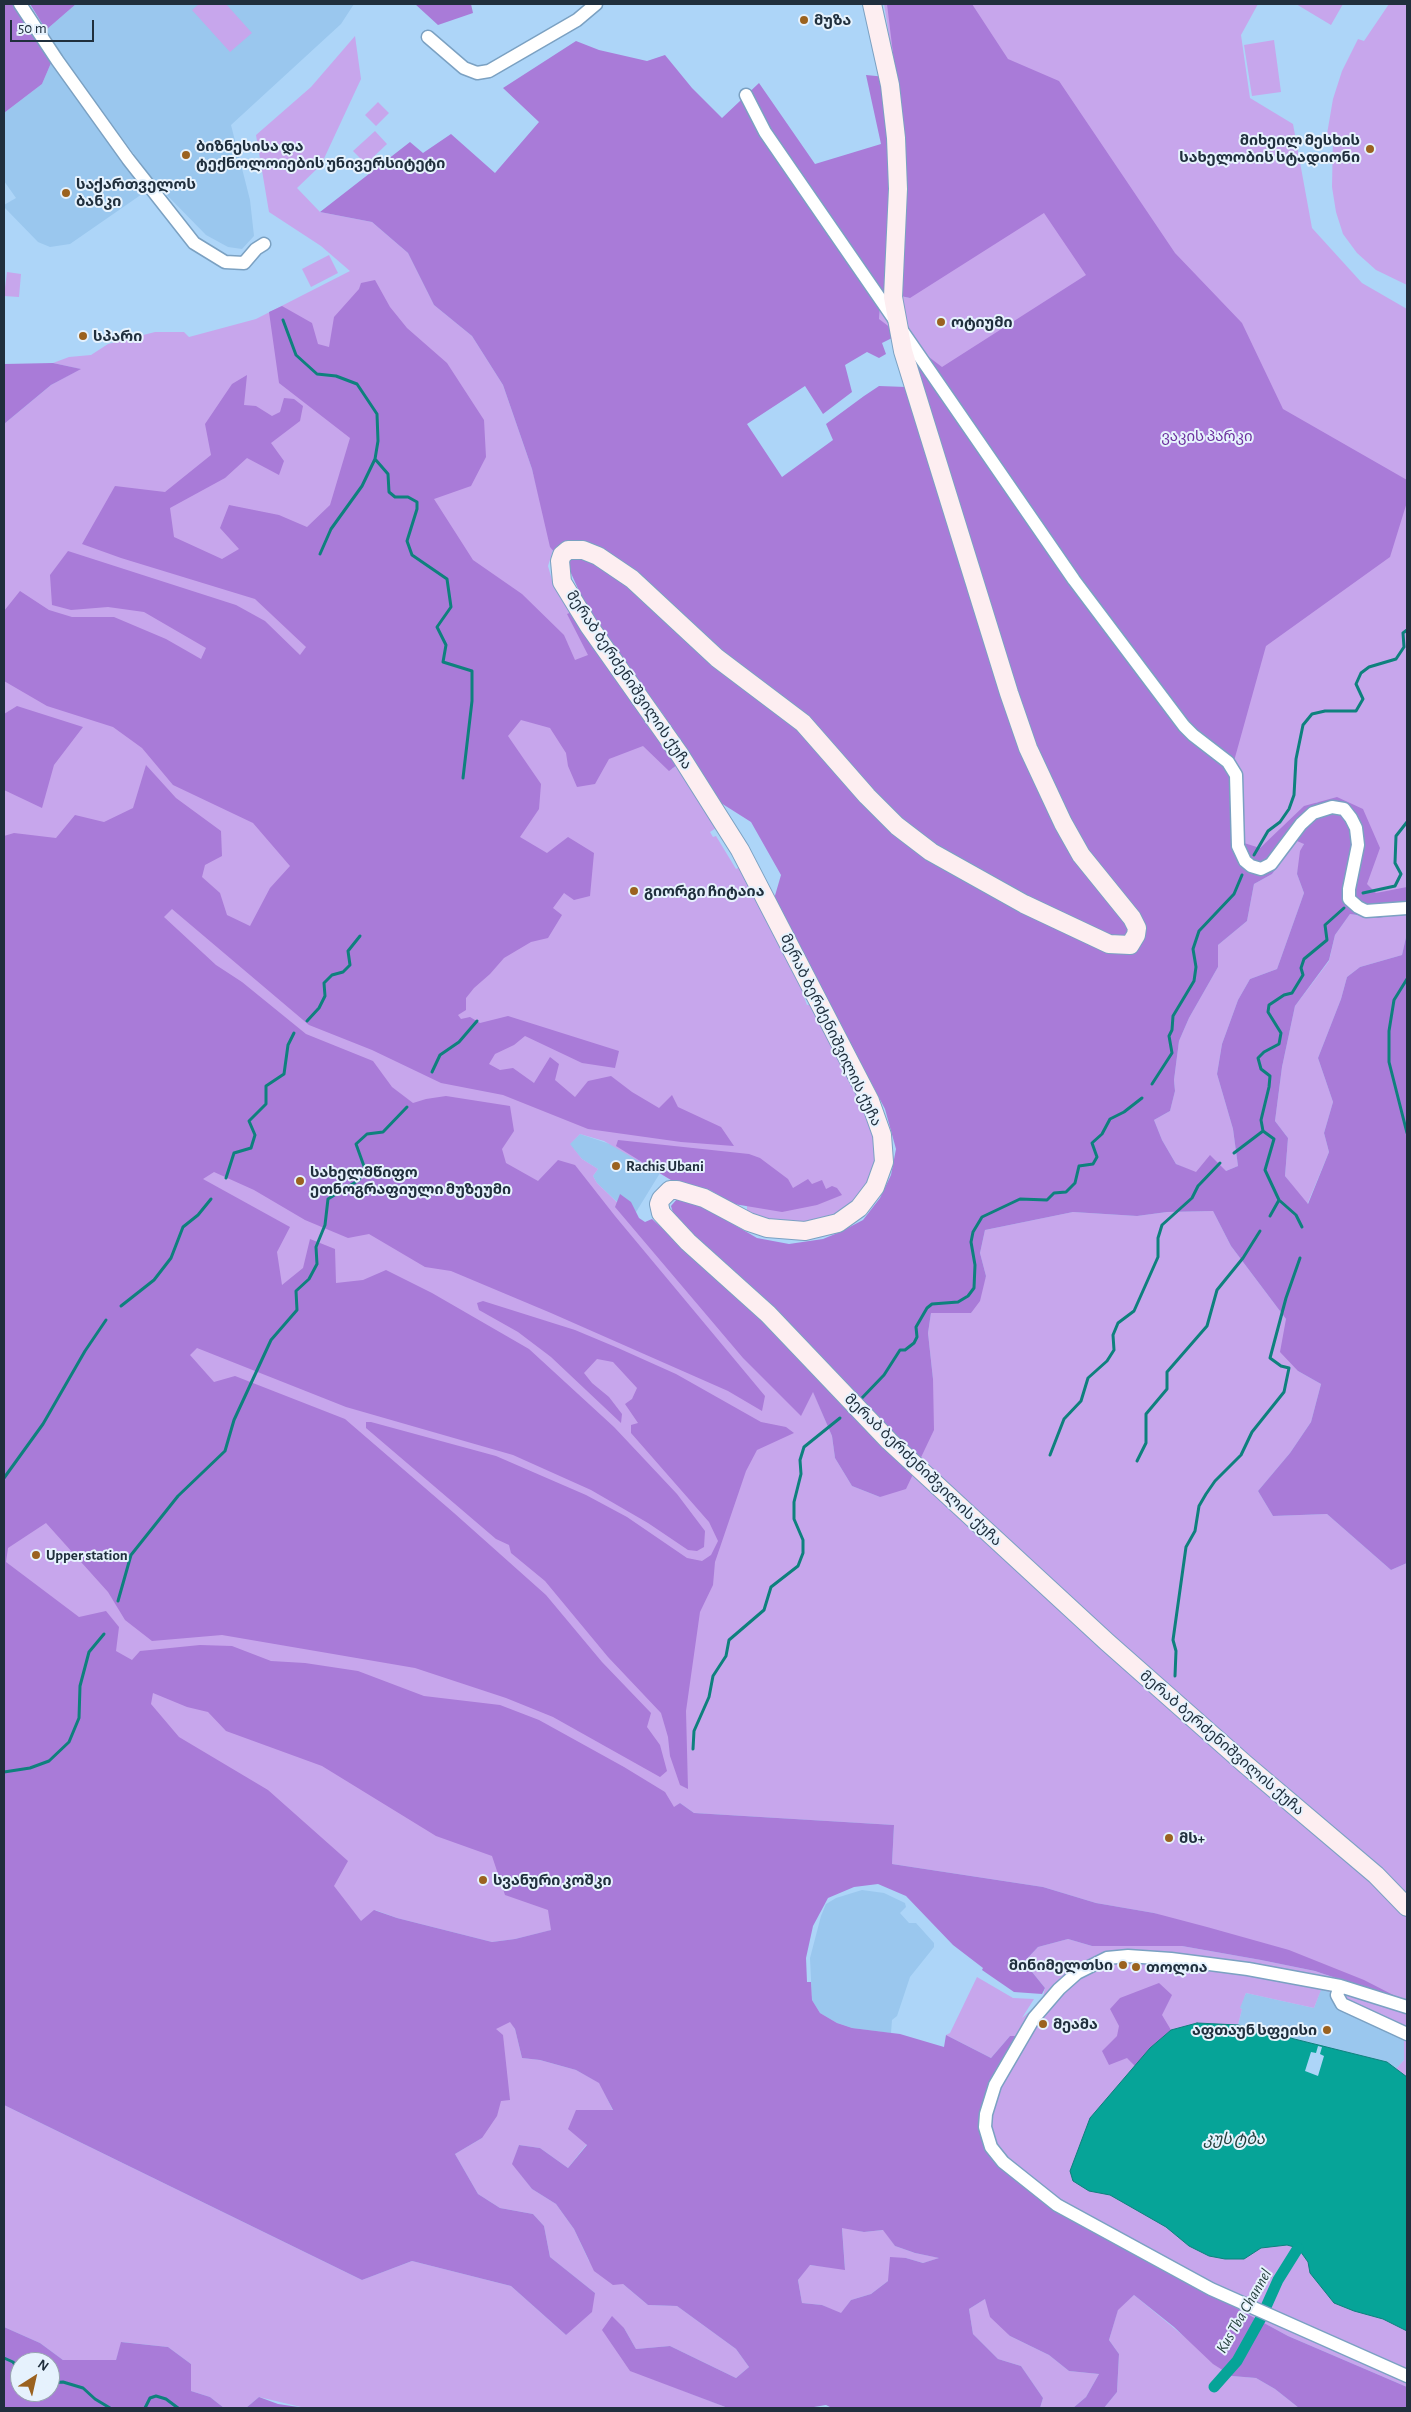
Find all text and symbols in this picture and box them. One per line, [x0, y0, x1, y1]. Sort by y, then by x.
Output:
scale bar [12, 10, 96, 42]
place label: მუზა [814, 11, 851, 29]
marker: მუზა [798, 14, 810, 26]
text: 50 m [18, 21, 47, 36]
place label: მიხეილ მესხის სახელობის სტადიონი [1179, 131, 1360, 166]
place label: ბიზნესისა და ტექნოლოიების უნივერსიტეტი [196, 137, 445, 172]
marker: მიხეილ მესხის სახელობის სტადიონი [1364, 143, 1376, 155]
marker: ბიზნესისა და ტექნოლოიების უნივერსიტეტი [180, 149, 192, 161]
place label: საქართველოს ბანკი [76, 175, 196, 210]
marker: საქართველოს ბანკი [60, 187, 72, 199]
place label: ოტიუმი [951, 313, 1013, 331]
marker: ოტიუმი [935, 316, 947, 328]
place label: სპარი [93, 327, 142, 345]
marker: სპარი [77, 330, 89, 342]
park label: ვაკის პარკი [1161, 427, 1253, 445]
street label: მერაბ ბერძენიშვილის ქუჩა [562, 587, 696, 773]
place label: გიორგი ჩიტაია [644, 882, 764, 900]
marker: გიორგი ჩიტაია [628, 885, 640, 897]
street label: მერაბ ბერძენიშვილის ქუჩა [776, 931, 886, 1129]
place label: Rachis Ubani [626, 1157, 704, 1175]
marker: Rachis Ubani [610, 1160, 622, 1172]
place label: სახელმწიფო ეთნოგრაფიული მუზეუმი [310, 1163, 511, 1198]
marker: სახელმწიფო ეთნოგრაფიული მუზეუმი [294, 1175, 306, 1187]
street label: მერაბ ბერძენიშვილის ქუჩა [841, 1390, 1005, 1550]
place label: Upper station [46, 1546, 128, 1564]
marker: Upper station [30, 1549, 42, 1561]
street label: მერაბ ბერძენიშვილის ქუჩა [1136, 1667, 1308, 1819]
place label: მს+ [1179, 1829, 1205, 1847]
marker: მს+ [1163, 1832, 1175, 1844]
place label: სვანური კოშკი [493, 1871, 612, 1889]
marker: სვანური კოშკი [477, 1874, 489, 1886]
place label: მინიმელთსი [1009, 1956, 1113, 1974]
place label: თოლია [1146, 1958, 1208, 1976]
marker: მინიმელთსი [1117, 1959, 1129, 1971]
marker: თოლია [1130, 1961, 1142, 1973]
place label: მეამა [1053, 2015, 1098, 2033]
marker: მეამა [1037, 2018, 1049, 2030]
place label: აფთაუნ სფეისი [1192, 2021, 1317, 2039]
marker: აფთაუნ სფეისი [1321, 2024, 1333, 2036]
water label: კუს ტბა [1203, 2129, 1265, 2149]
water label: Kus Tba Channel [1212, 2265, 1276, 2357]
north arrow [10, 2352, 60, 2402]
text: N [35, 2357, 51, 2374]

